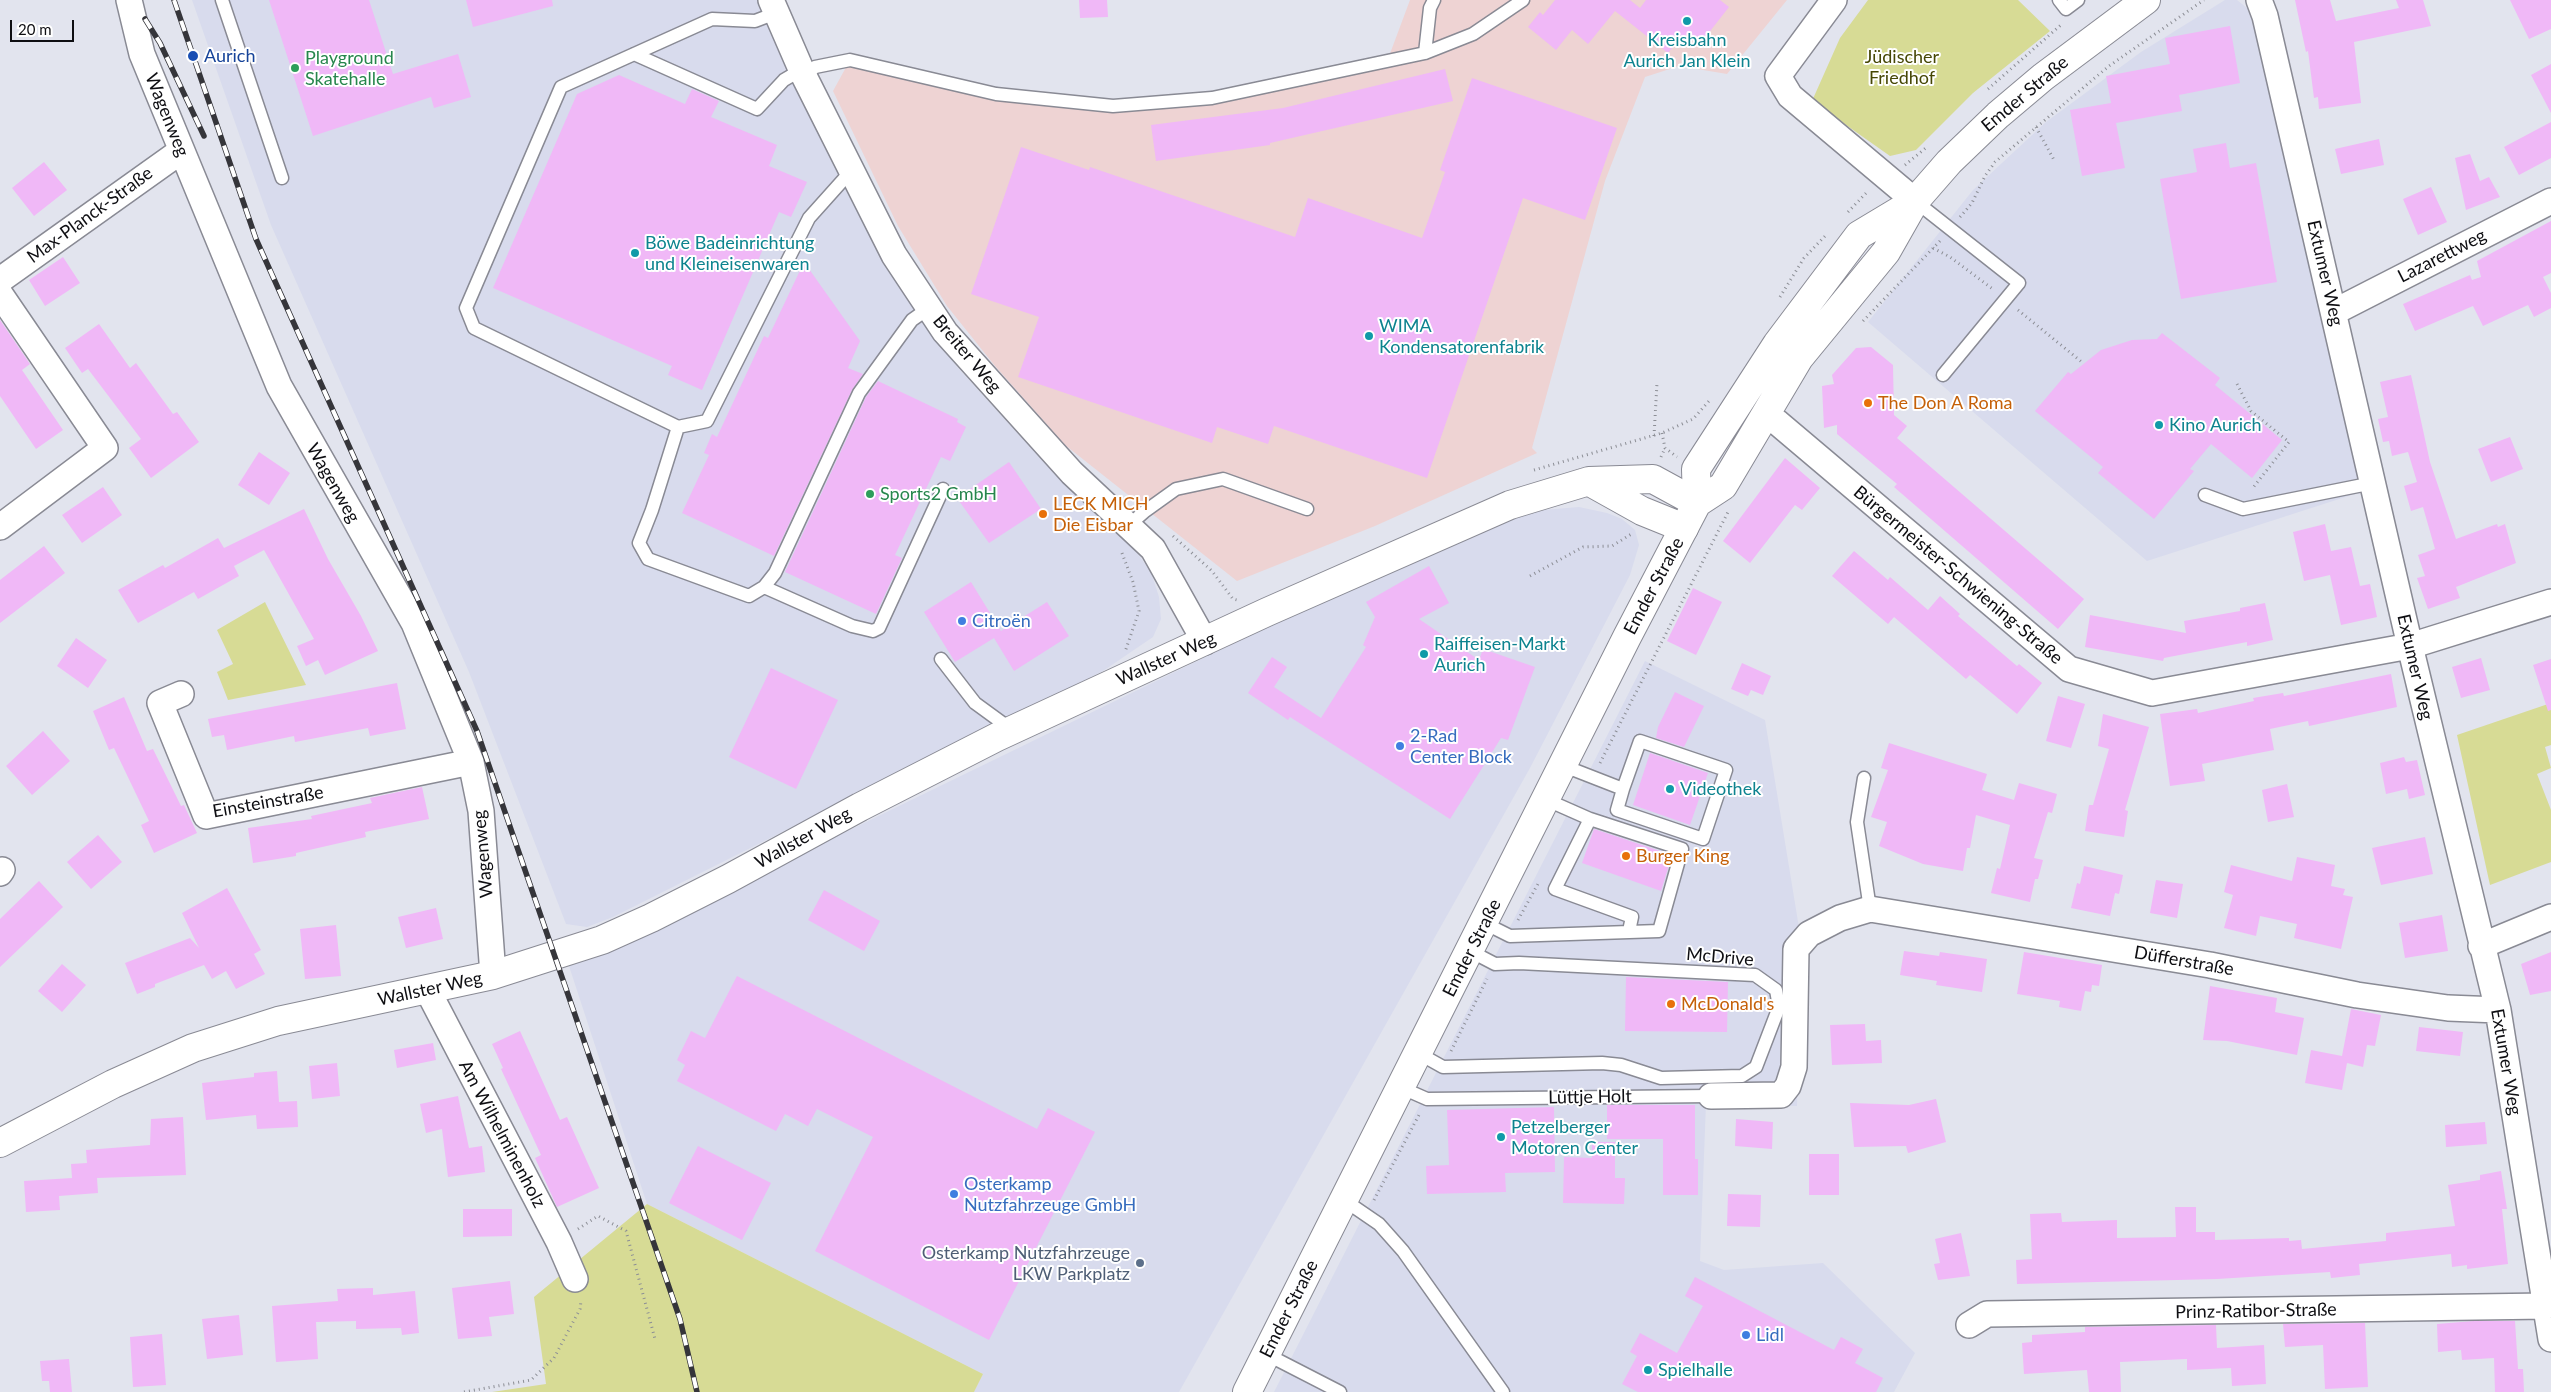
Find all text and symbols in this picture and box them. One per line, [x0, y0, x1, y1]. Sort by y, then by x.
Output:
scale bar [12, 10, 76, 42]
marker: Kreisbahn Aurich Jan Klein [1681, 15, 1693, 27]
text: 20 m [18, 20, 52, 38]
place label: Kreisbahn Aurich Jan Klein [1624, 29, 1750, 72]
place label: Aurich [204, 45, 256, 67]
park label: Jüdischer Friedhof [1865, 46, 1939, 88]
place label: Playground Skatehalle [305, 47, 394, 90]
marker: Aurich [186, 49, 200, 63]
street label: Emder Straße [1977, 51, 2073, 137]
marker: Playground Skatehalle [289, 62, 301, 74]
street label: Wagenweg [140, 70, 194, 160]
street label: Max-Planck-Straße [23, 162, 157, 268]
street label: Extumer Weg [2302, 218, 2348, 328]
street label: Lazarettweg [2394, 225, 2490, 287]
place label: Böwe Badeinrichtung und Kleineisenwaren [645, 232, 814, 274]
marker: Böwe Badeinrichtung und Kleineisenwaren [629, 247, 641, 259]
street label: Breiter Weg [928, 311, 1006, 397]
place label: WIMA Kondensatorenfabrik [1379, 315, 1544, 358]
marker: WIMA Kondensatorenfabrik [1363, 330, 1375, 342]
place label: The Don A Roma [1878, 392, 2012, 414]
marker: The Don A Roma [1862, 397, 1874, 409]
place label: Kino Aurich [2169, 414, 2262, 436]
marker: Kino Aurich [2153, 419, 2165, 431]
street label: Wagenweg [302, 439, 364, 527]
street label: Bürgermeister-Schwiening-Straße [1849, 481, 2067, 669]
place label: Sports2 GmbH [880, 483, 997, 505]
marker: Sports2 GmbH [864, 488, 876, 500]
place label: LECK MICH Die Eisbar [1053, 493, 1148, 536]
marker: LECK MICH Die Eisbar [1037, 508, 1049, 520]
street label: Emder Straße [1619, 534, 1689, 638]
place label: Citroën [972, 610, 1031, 632]
street label: Extumer Weg [2392, 612, 2438, 722]
marker: Citroën [956, 615, 968, 627]
street label: Wallster Weg [1113, 627, 1219, 691]
place label: Raiffeisen-Markt Aurich [1434, 633, 1565, 676]
marker: Raiffeisen-Markt Aurich [1418, 648, 1430, 660]
place label: 2-Rad Center Block [1410, 725, 1512, 768]
marker: 2-Rad Center Block [1394, 740, 1406, 752]
place label: Videothek [1680, 778, 1761, 800]
street label: Einsteinstraße [211, 782, 325, 822]
marker: Videothek [1664, 783, 1676, 795]
street label: Wallster Weg [751, 803, 855, 873]
street label: Wagenweg [468, 809, 498, 899]
place label: Burger King [1636, 845, 1729, 867]
marker: Burger King [1620, 850, 1632, 862]
street label: Emder Straße [1438, 896, 1506, 1000]
street label: Düfferstraße [2132, 942, 2236, 980]
street label: McDrive [1685, 943, 1755, 971]
street label: Wallster Weg [376, 967, 484, 1011]
place label: McDonald's [1681, 993, 1774, 1015]
marker: McDonald's [1665, 998, 1677, 1010]
street label: Extumer Weg [2486, 1007, 2526, 1117]
street label: Am Wilhelminenholz [454, 1057, 550, 1211]
street label: Lüttje Holt [1548, 1085, 1632, 1109]
place label: Petzelberger Motoren Center [1511, 1116, 1638, 1158]
marker: Petzelberger Motoren Center [1495, 1131, 1507, 1143]
place label: Osterkamp Nutzfahrzeuge GmbH [964, 1173, 1136, 1216]
marker: Osterkamp Nutzfahrzeuge GmbH [948, 1188, 960, 1200]
place label: Osterkamp Nutzfahrzeuge LKW Parkplatz [922, 1242, 1130, 1284]
marker: Osterkamp Nutzfahrzeuge LKW Parkplatz [1134, 1257, 1146, 1269]
street label: Emder Straße [1255, 1257, 1323, 1361]
street label: Prinz-Ratibor-Straße [2175, 1299, 2337, 1323]
place label: Lidl [1756, 1324, 1784, 1346]
marker: Lidl [1740, 1329, 1752, 1341]
place label: Spielhalle [1658, 1359, 1733, 1381]
marker: Spielhalle [1642, 1364, 1654, 1376]

